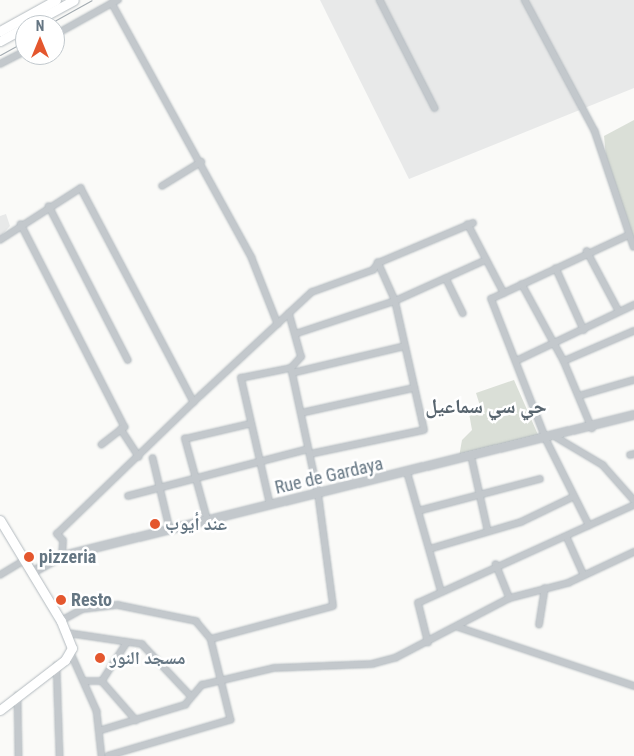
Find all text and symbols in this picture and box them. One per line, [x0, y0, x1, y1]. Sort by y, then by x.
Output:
north arrow [15, 15, 65, 65]
text: N [36, 18, 44, 34]
district label: حي سي سماعيل [425, 394, 547, 418]
street label: Rue de Gardaya [273, 453, 385, 499]
place label: عند أيوب [165, 513, 227, 535]
marker: عند أيوب [149, 518, 161, 530]
place label: pizzeria [39, 546, 96, 568]
marker: pizzeria [23, 551, 35, 563]
place label: Resto [71, 589, 112, 611]
marker: Resto [55, 594, 67, 606]
place label: مسجد النور [110, 647, 186, 669]
marker: مسجد النور [94, 652, 106, 664]

